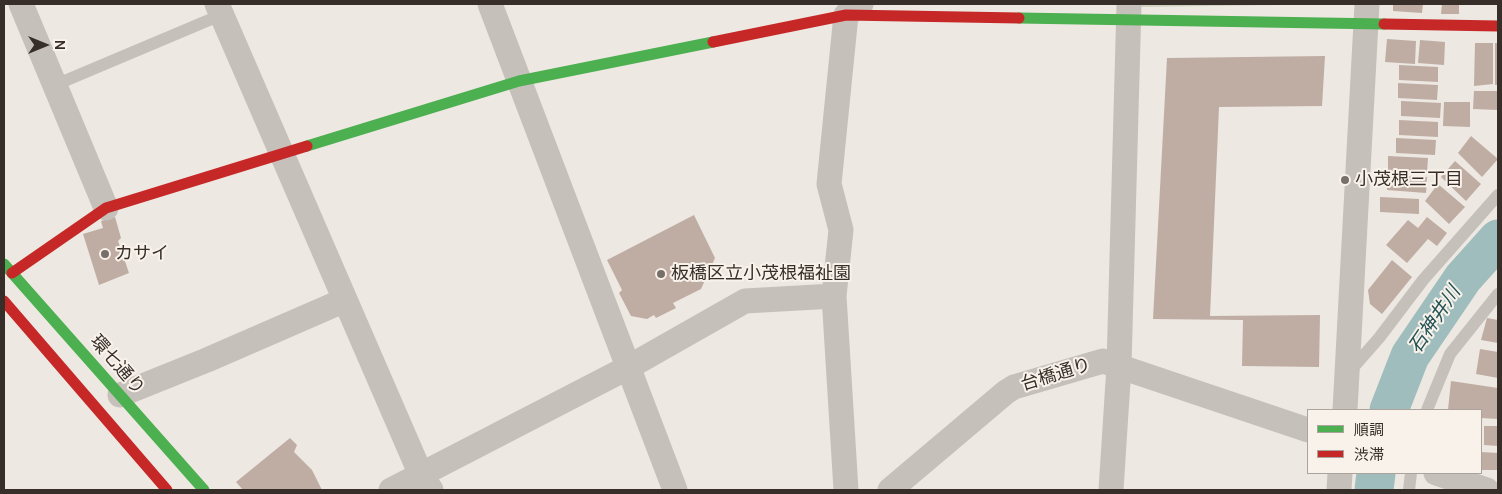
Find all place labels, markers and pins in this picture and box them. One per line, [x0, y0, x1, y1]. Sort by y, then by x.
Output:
place label: 小茂根三丁目 [1355, 169, 1463, 191]
marker: 小茂根三丁目 [1339, 174, 1351, 186]
place label: カサイ [115, 243, 169, 265]
marker: カサイ [99, 248, 111, 260]
place label: 板橋区立小茂根福祉園 [671, 263, 851, 285]
marker: 板橋区立小茂根福祉園 [655, 268, 667, 280]

